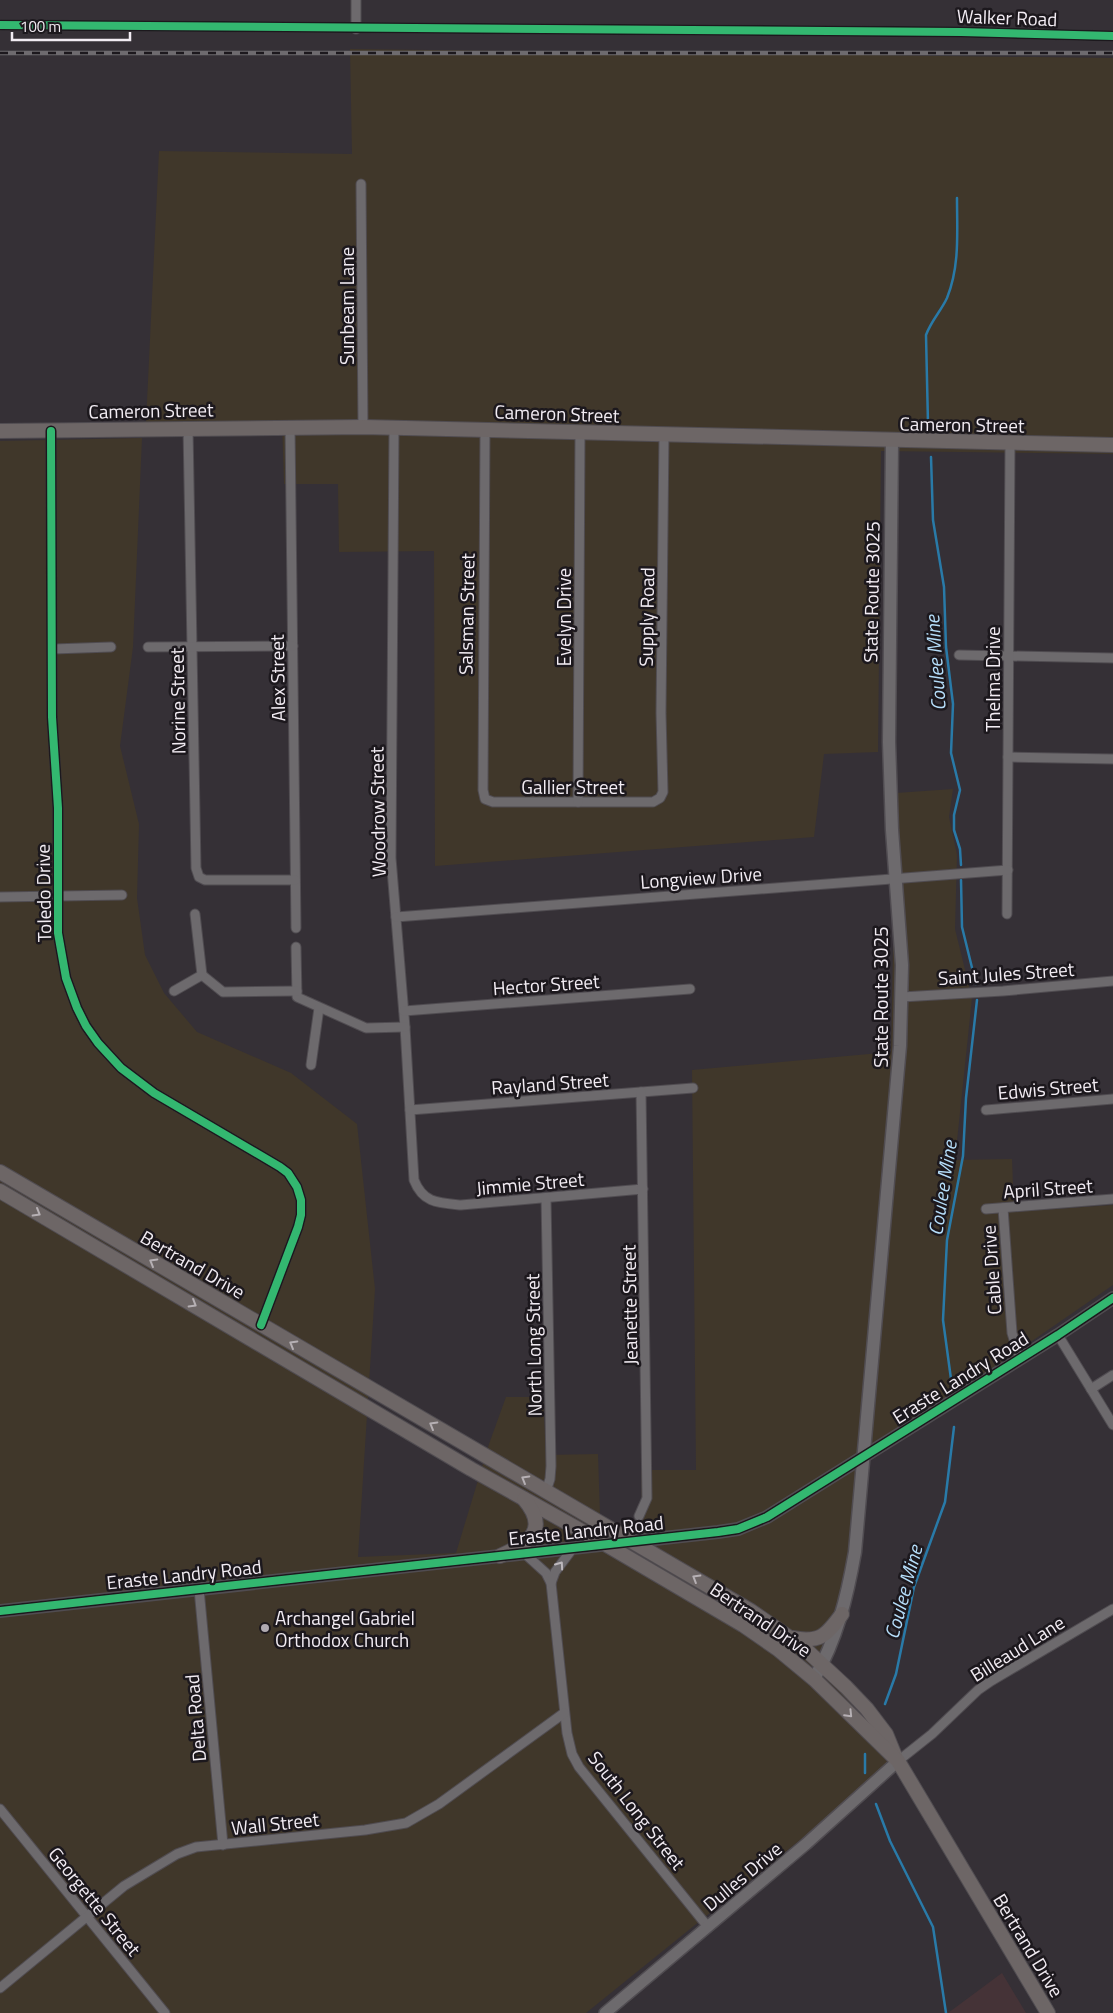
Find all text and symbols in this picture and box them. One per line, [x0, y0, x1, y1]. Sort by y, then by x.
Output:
street label: Walker Road [956, 1, 1058, 33]
scale bar [12, 10, 130, 42]
text: 100 m [20, 15, 61, 38]
street label: Sunbeam Lane [332, 247, 361, 365]
street label: Cameron Street [88, 394, 214, 426]
street label: Cameron Street [494, 396, 620, 430]
street label: Cameron Street [899, 408, 1025, 440]
street label: State Route 3025 [855, 521, 887, 663]
street label: Salsman Street [450, 553, 482, 675]
street label: Supply Road [631, 567, 661, 667]
street label: Evelyn Drive [549, 568, 578, 666]
water label: Coulee Mine [916, 612, 954, 712]
street label: Thelma Drive [978, 626, 1007, 732]
street label: Alex Street [262, 634, 292, 722]
street label: Norine Street [162, 647, 192, 754]
street label: Woodrow Street [361, 746, 393, 878]
street label: Gallier Street [521, 772, 625, 801]
street label: Toledo Drive [28, 844, 58, 942]
street label: Longview Drive [639, 858, 763, 896]
street label: State Route 3025 [866, 926, 895, 1068]
street label: Saint Jules Street [937, 954, 1075, 992]
street label: Hector Street [492, 966, 601, 1002]
street label: Rayland Street [490, 1064, 610, 1102]
street label: Edwis Street [996, 1069, 1100, 1107]
water label: Coulee Mine [919, 1137, 965, 1238]
street label: Jimmie Street [475, 1164, 586, 1202]
street label: April Street [1002, 1170, 1094, 1206]
one-way arrow [32, 1207, 41, 1217]
street label: Bertrand Drive [135, 1222, 251, 1306]
street label: Cable Drive [973, 1224, 1009, 1316]
street label: Jeanette Street [613, 1244, 645, 1365]
one-way arrow [149, 1258, 158, 1268]
street label: North Long Street [517, 1273, 549, 1417]
one-way arrow [187, 1297, 196, 1307]
street label: Eraste Landry Road [886, 1323, 1034, 1431]
one-way arrow [289, 1340, 298, 1350]
one-way arrow [430, 1422, 439, 1432]
one-way arrow [522, 1475, 531, 1485]
street label: Eraste Landry Road [507, 1507, 665, 1553]
water label: Coulee Mine [876, 1540, 931, 1642]
street label: Eraste Landry Road [105, 1551, 263, 1597]
one-way arrow [554, 1561, 563, 1570]
street label: Bertrand Drive [705, 1574, 817, 1664]
one-way arrow [692, 1575, 701, 1585]
place label: Archangel Gabriel Orthodox Church [275, 1603, 415, 1654]
street label: Billeaud Lane [964, 1607, 1070, 1689]
marker: Archangel Gabriel Orthodox Church [259, 1622, 271, 1634]
street label: Delta Road [177, 1673, 213, 1763]
one-way arrow [843, 1708, 852, 1717]
street label: South Long Street [581, 1744, 693, 1876]
street label: Wall Street [230, 1804, 321, 1842]
street label: Dulles Drive [696, 1834, 788, 1918]
street label: Georgette Street [42, 1840, 148, 1962]
street label: Bertrand Drive [987, 1888, 1071, 2002]

